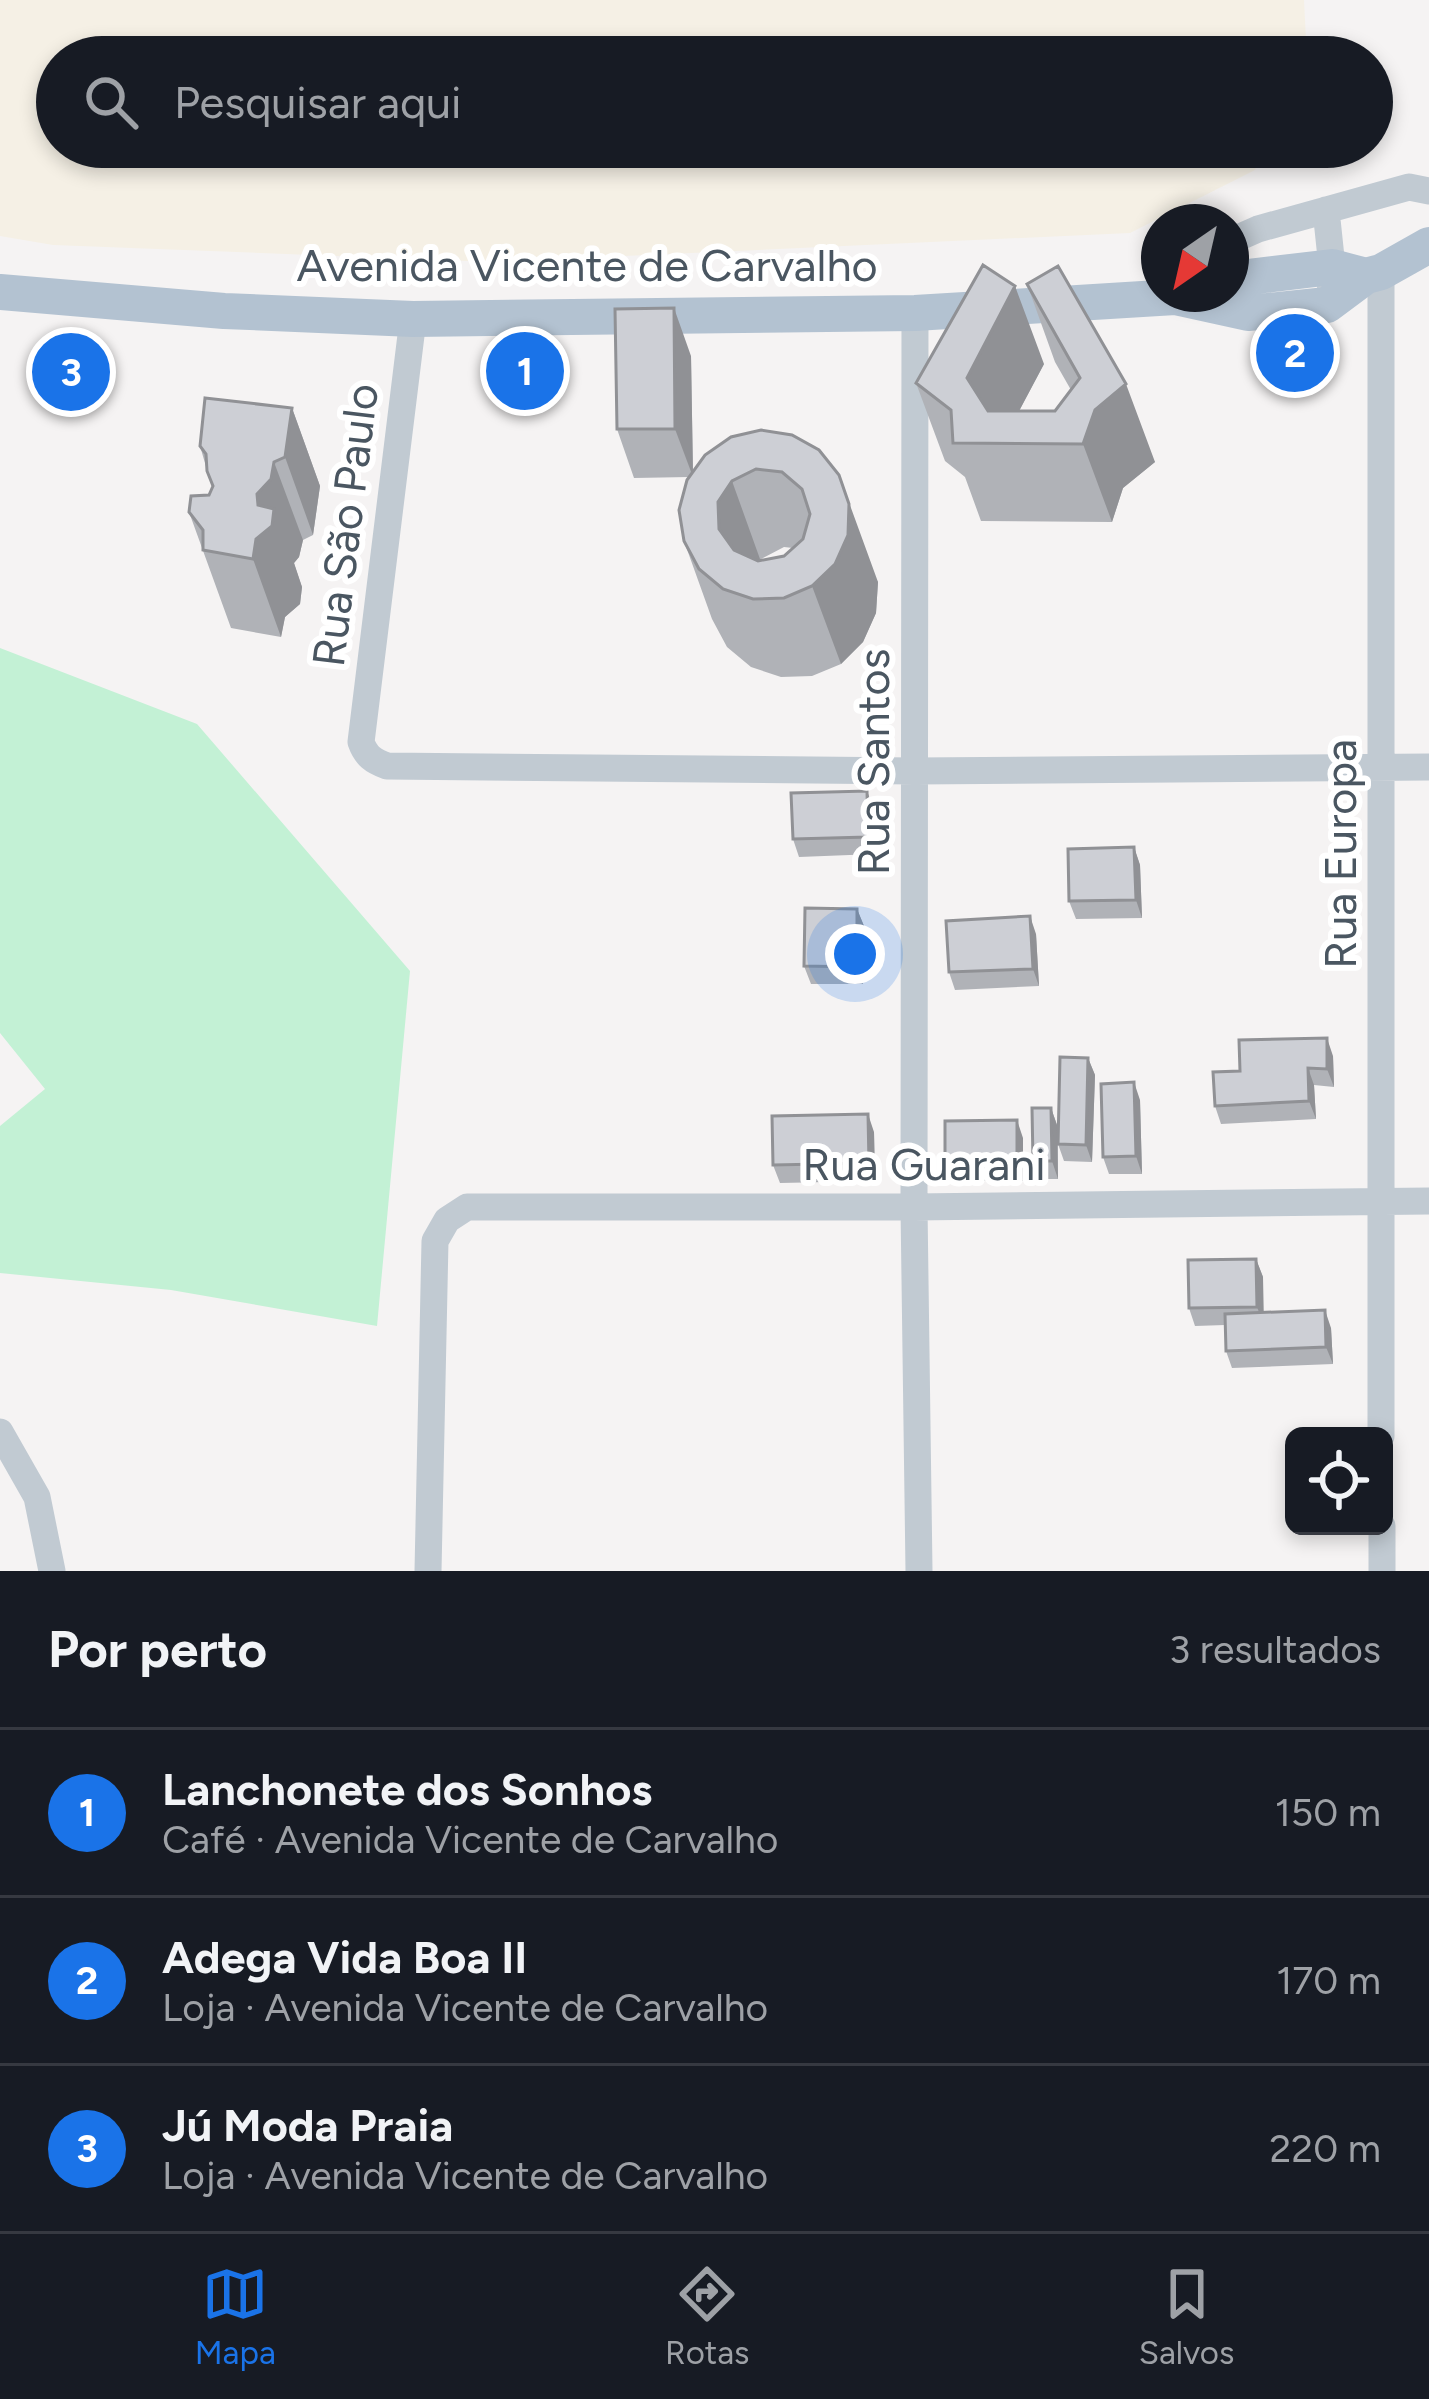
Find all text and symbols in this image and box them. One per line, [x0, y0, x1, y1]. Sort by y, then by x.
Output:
search box [36, 36, 1393, 168]
icon: search [78, 69, 144, 135]
text: Pesquisar aqui [174, 75, 461, 129]
north arrow [1141, 204, 1249, 312]
street label: Avenida Vicente de Carvalho [296, 238, 878, 292]
pin: 2 [1256, 308, 1334, 398]
pin: 1 [486, 326, 564, 416]
pin: 3 [32, 327, 110, 417]
street label: Rua São Paulo [301, 380, 389, 670]
street label: Rua Santos [846, 648, 900, 876]
street label: Rua Europa [1313, 739, 1367, 969]
your location [825, 924, 885, 984]
street label: Rua Guarani [802, 1137, 1046, 1191]
map controls [1285, 1427, 1393, 1535]
button: locate [1285, 1427, 1393, 1535]
text: Por perto [48, 1619, 267, 1680]
text: 3 resultados [1169, 1626, 1381, 1673]
text: Lanchonete dos Sonhos [162, 1762, 652, 1816]
text: 1 [79, 1789, 95, 1836]
text: 150 m [1275, 1789, 1381, 1836]
text: Café · Avenida Vicente de Carvalho [162, 1816, 778, 1863]
text: Adega Vida Boa II [162, 1930, 527, 1984]
text: 2 [76, 1957, 98, 2004]
text: 170 m [1276, 1957, 1381, 2004]
text: Loja · Avenida Vicente de Carvalho [162, 1984, 768, 2031]
text: Jú Moda Praia [162, 2098, 453, 2152]
text: 3 [76, 2125, 98, 2172]
text: 220 m [1270, 2125, 1381, 2172]
text: Loja · Avenida Vicente de Carvalho [162, 2152, 768, 2199]
tab: Mapa [195, 2261, 276, 2372]
tab: Rotas [665, 2261, 749, 2372]
tab: Salvos [1139, 2261, 1234, 2372]

